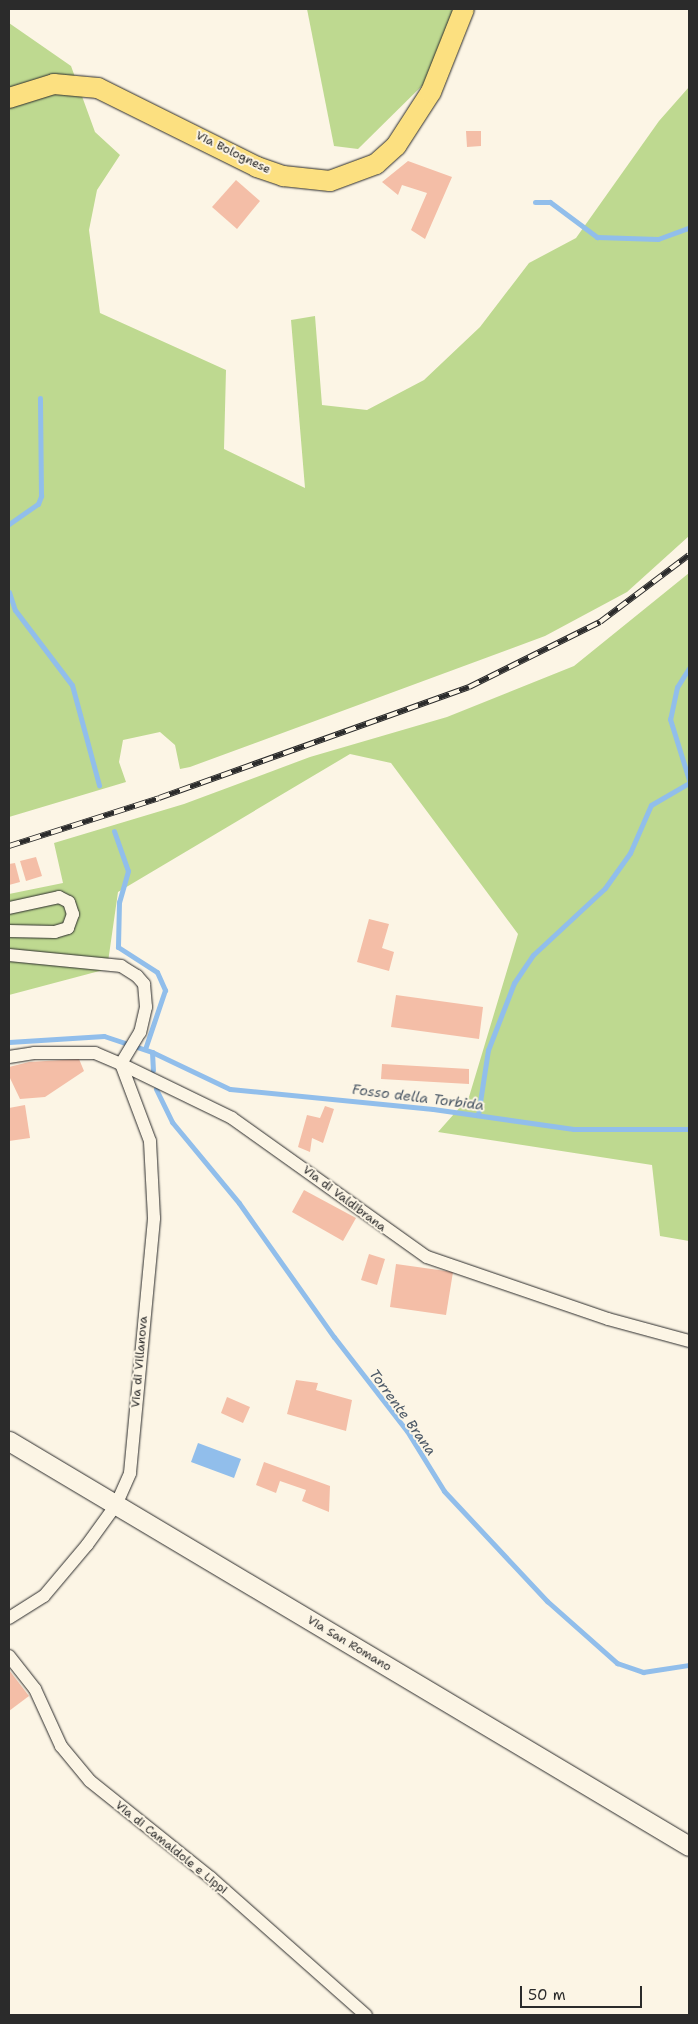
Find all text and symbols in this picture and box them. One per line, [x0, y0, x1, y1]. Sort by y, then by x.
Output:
street label: Via Bolognese [193, 129, 273, 177]
water label: Fosso della Torbida [351, 1081, 485, 1113]
street label: Via di Valdibrana [299, 1163, 389, 1235]
street label: Via di Villanova [129, 1316, 151, 1408]
water label: Torrente Brana [366, 1366, 440, 1458]
street label: Via San Romano [304, 1613, 394, 1675]
street label: Via di Camaldole e Lippi [112, 1798, 230, 1898]
scale bar [523, 1976, 646, 2008]
text: 50 m [528, 1985, 566, 2005]

